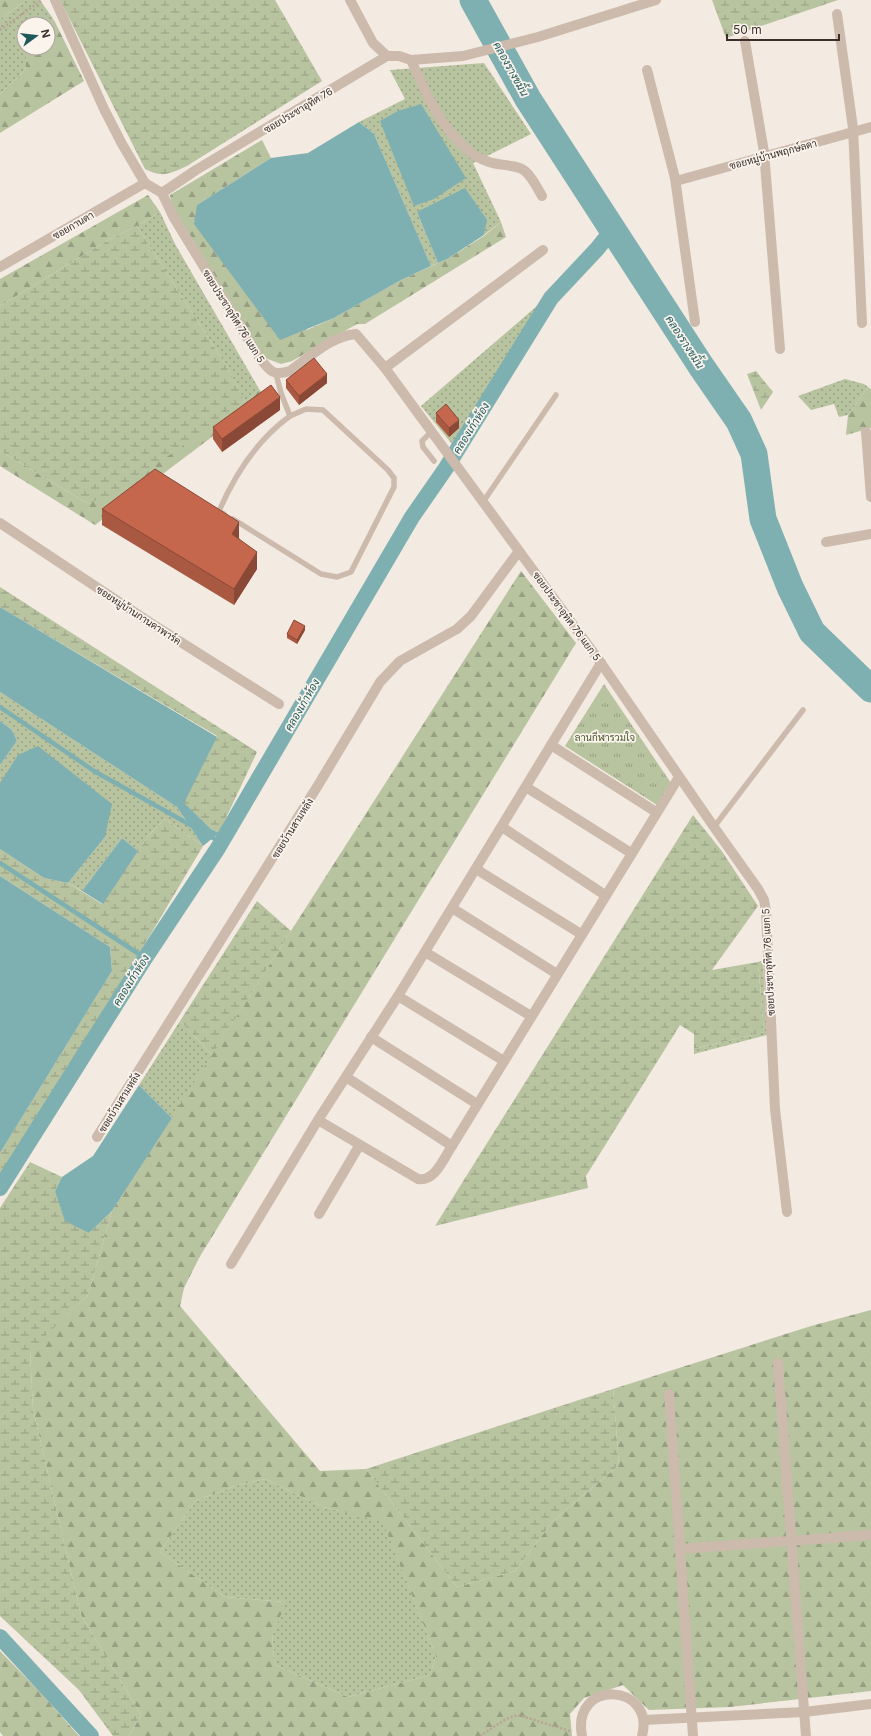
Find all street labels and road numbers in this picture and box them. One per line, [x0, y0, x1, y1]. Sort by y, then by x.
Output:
street label: ซอยประชาอุทิศ 76 [261, 85, 336, 137]
street label: ซอยหมู่บ้านพฤกษ์ลดา [728, 136, 819, 173]
street label: ซอยกานดา [50, 208, 96, 242]
street label: ซอยประชาอุทิศ 76 แยก 5 [199, 267, 268, 366]
street label: ซอยประชาอุทิศ 76 แยก 5 [529, 569, 603, 664]
street label: ซอยหมู่บ้านกานดาพาร์ค [93, 582, 184, 649]
street label: ซอยบ้านสามหลัง [269, 796, 315, 860]
street label: ซอยประชาอุทิศ 76 แยก 5 [759, 908, 779, 1016]
street label: ซอยบ้านสามหลัง [96, 1070, 142, 1134]

